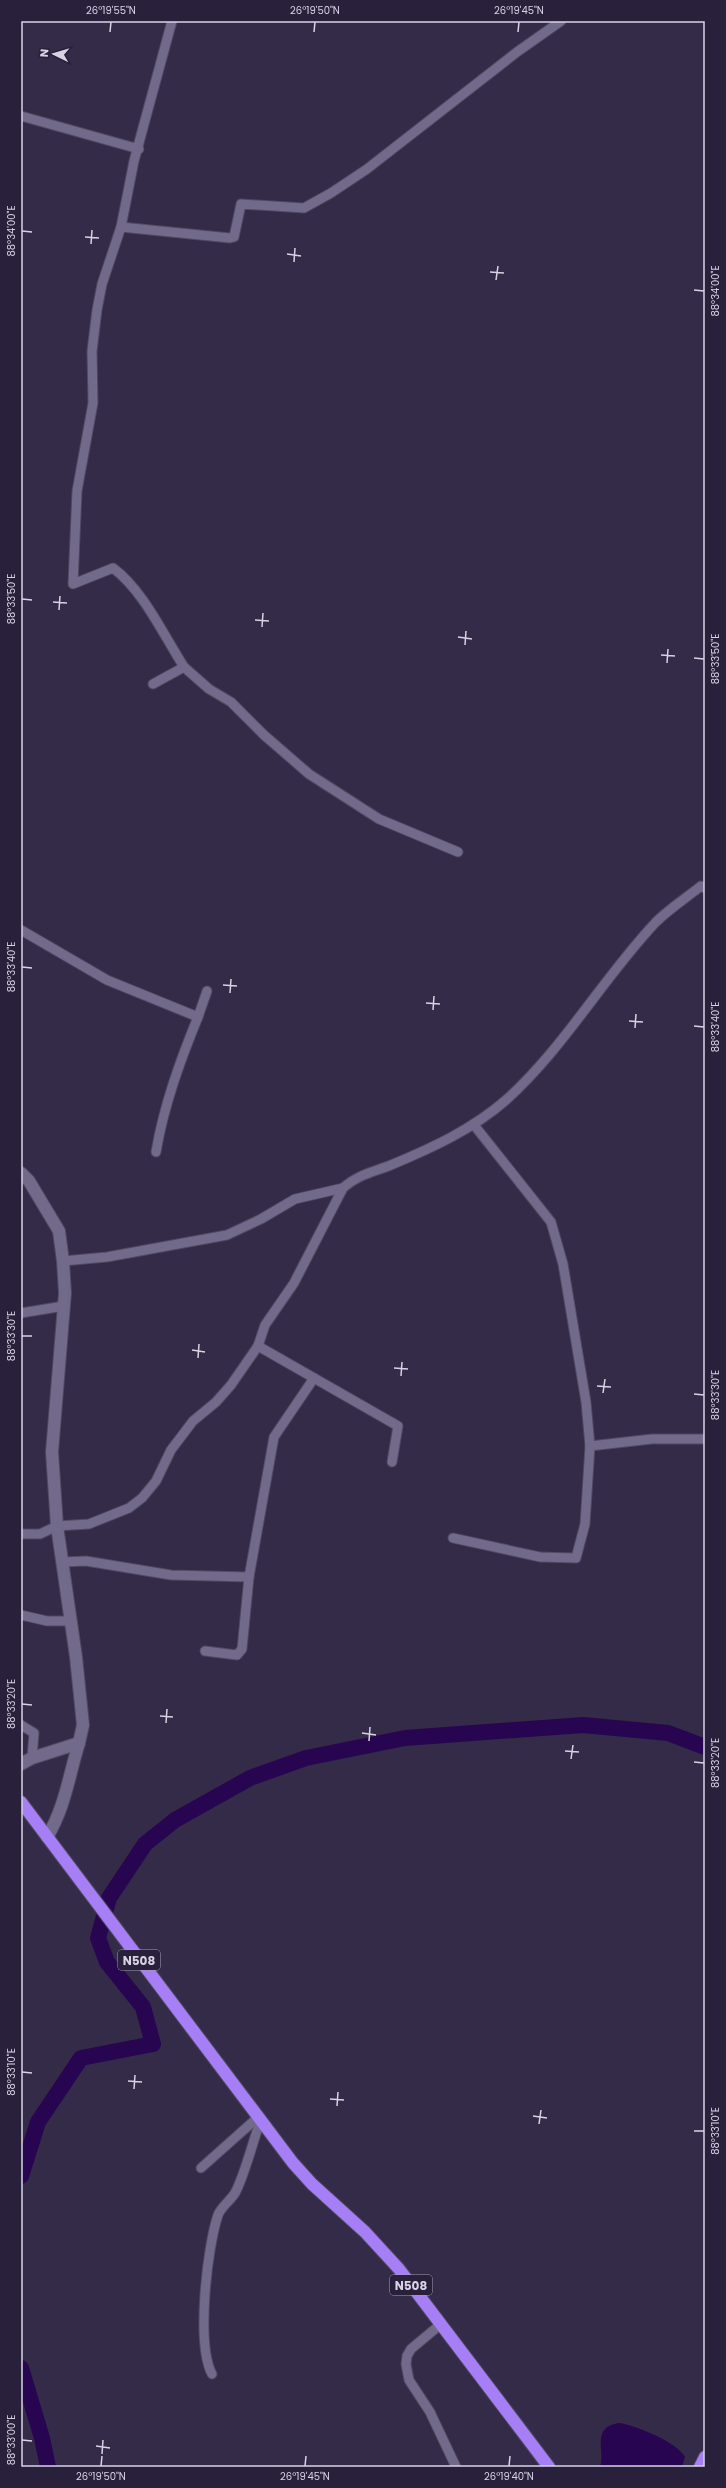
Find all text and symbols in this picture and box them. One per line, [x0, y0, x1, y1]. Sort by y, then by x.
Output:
text: 26°19'55"N [86, 3, 136, 18]
text: 26°19'50"N [290, 3, 340, 18]
text: 26°19'45"N [494, 3, 544, 18]
north arrow [34, 34, 74, 74]
text: N [36, 48, 52, 58]
text: 88°34'00"E [4, 205, 19, 257]
text: 88°34'00"E [708, 265, 723, 317]
text: 88°33'50"E [4, 574, 19, 624]
text: 88°33'50"E [708, 634, 723, 684]
text: 88°33'40"E [4, 942, 19, 992]
text: 88°33'40"E [708, 1002, 723, 1052]
text: 88°33'30"E [4, 1311, 19, 1361]
text: 88°33'30"E [708, 1370, 723, 1420]
text: 88°33'20"E [4, 1679, 19, 1729]
text: 88°33'20"E [708, 1738, 723, 1788]
road number: N508 [118, 1950, 160, 1970]
text: 88°33'10"E [4, 2048, 19, 2096]
text: 88°33'10"E [708, 2107, 723, 2155]
road number: N508 [390, 2275, 432, 2295]
text: 88°33'00"E [4, 2415, 19, 2465]
text: 26°19'50"N [76, 2469, 126, 2484]
text: 26°19'45"N [280, 2469, 330, 2484]
text: 26°19'40"N [484, 2469, 534, 2484]

